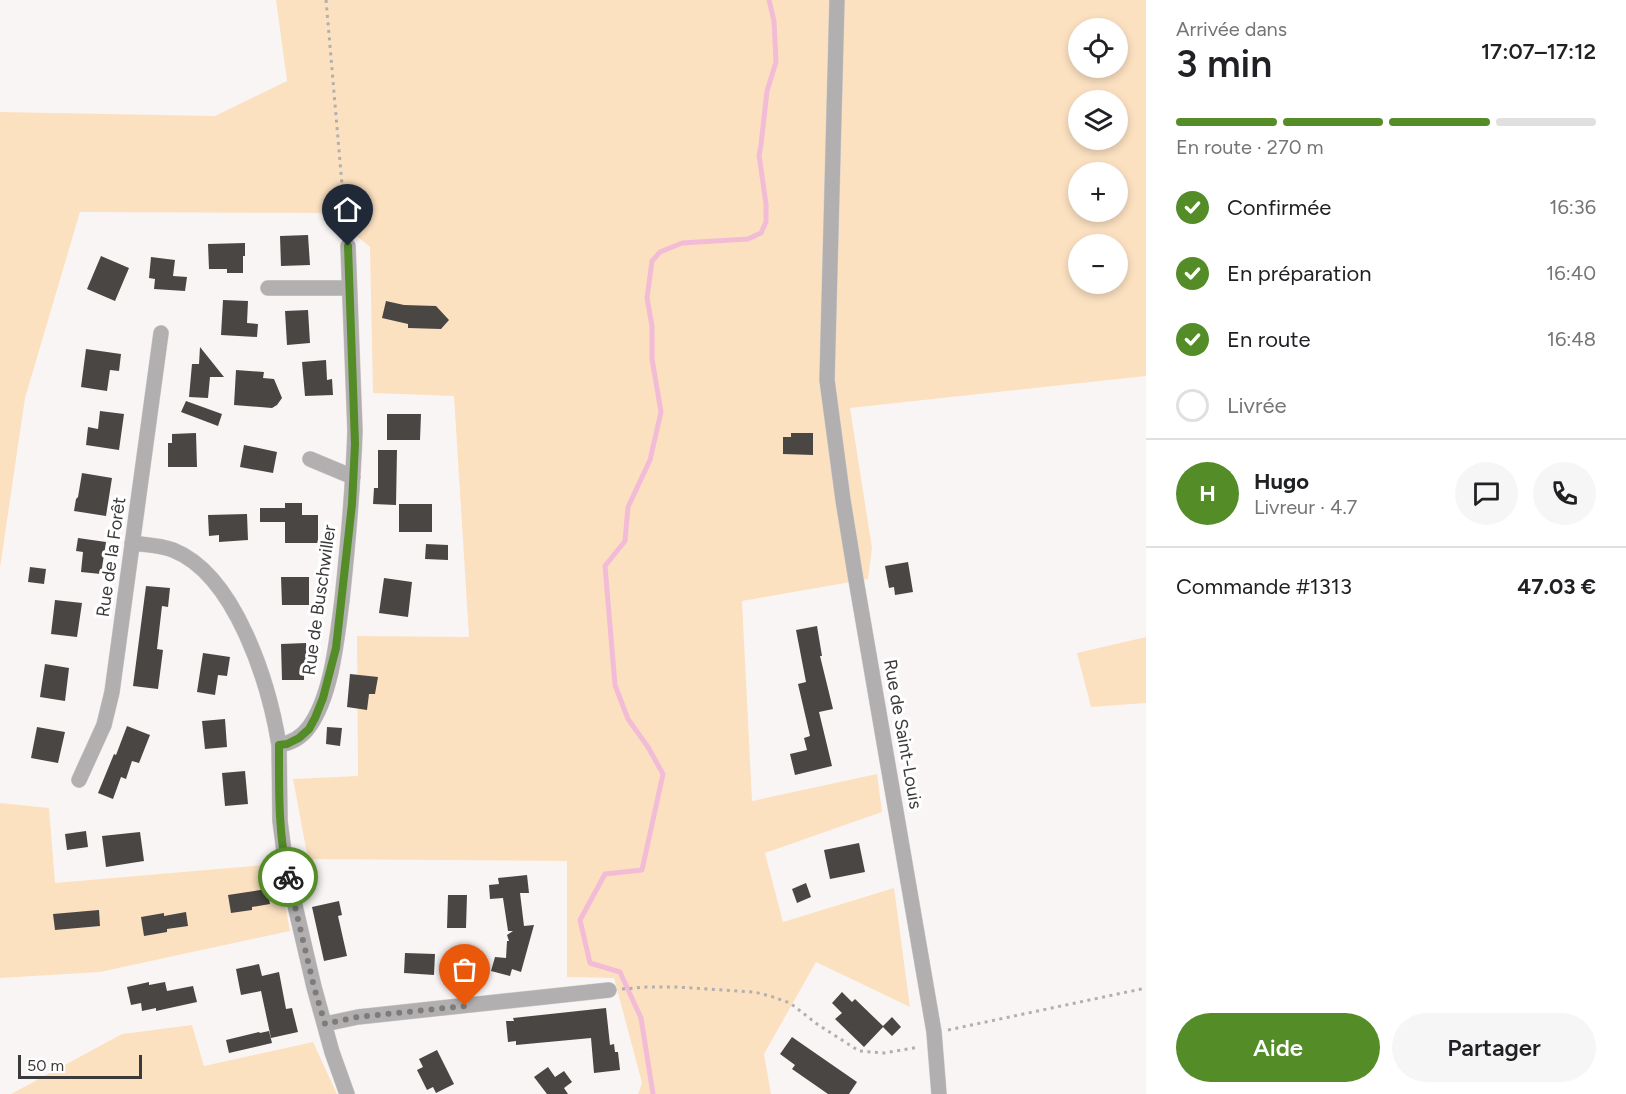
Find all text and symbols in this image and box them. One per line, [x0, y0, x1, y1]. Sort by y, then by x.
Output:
text: Arrivée dans [1176, 17, 1287, 41]
map controls [1068, 18, 1128, 294]
button: locate [1068, 18, 1128, 78]
text: 17:07–17:12 [1481, 38, 1596, 65]
text: 3 min [1176, 40, 1272, 87]
button: layers [1068, 90, 1128, 150]
text: En route · 270 m [1176, 135, 1324, 159]
button: + [1068, 162, 1128, 222]
pin [322, 184, 373, 246]
icon: check [1176, 191, 1209, 224]
icon: home [331, 193, 364, 226]
text: Confirmée [1227, 194, 1331, 221]
text: 16:36 [1549, 195, 1596, 219]
button: − [1068, 234, 1128, 294]
icon: check [1176, 257, 1209, 290]
text: En préparation [1227, 260, 1372, 287]
text: 16:40 [1546, 261, 1596, 285]
icon: check [1176, 323, 1209, 356]
text: En route [1227, 326, 1310, 353]
text: 16:48 [1547, 327, 1596, 351]
text: Livrée [1227, 392, 1286, 419]
button: chat [1455, 462, 1518, 525]
button: phone [1533, 462, 1596, 525]
text: Hugo [1254, 468, 1309, 495]
text: H [1199, 480, 1216, 507]
street label: Rue de la Forêt [92, 495, 130, 618]
text: Livreur · 4.7 [1254, 495, 1357, 519]
street label: Rue de Buschwiller [298, 523, 340, 677]
text: Commande #1313 [1176, 573, 1352, 600]
text: 47.03 € [1517, 573, 1596, 600]
street label: Rue de Saint-Louis [879, 657, 927, 811]
courier [258, 847, 318, 907]
icon: bike [272, 861, 305, 894]
pin [439, 944, 490, 1006]
icon: bag [448, 953, 481, 986]
button: Aide [1176, 1013, 1380, 1082]
button: Partager [1392, 1013, 1596, 1082]
scale bar [18, 1052, 142, 1080]
text: 50 m [27, 1056, 64, 1075]

